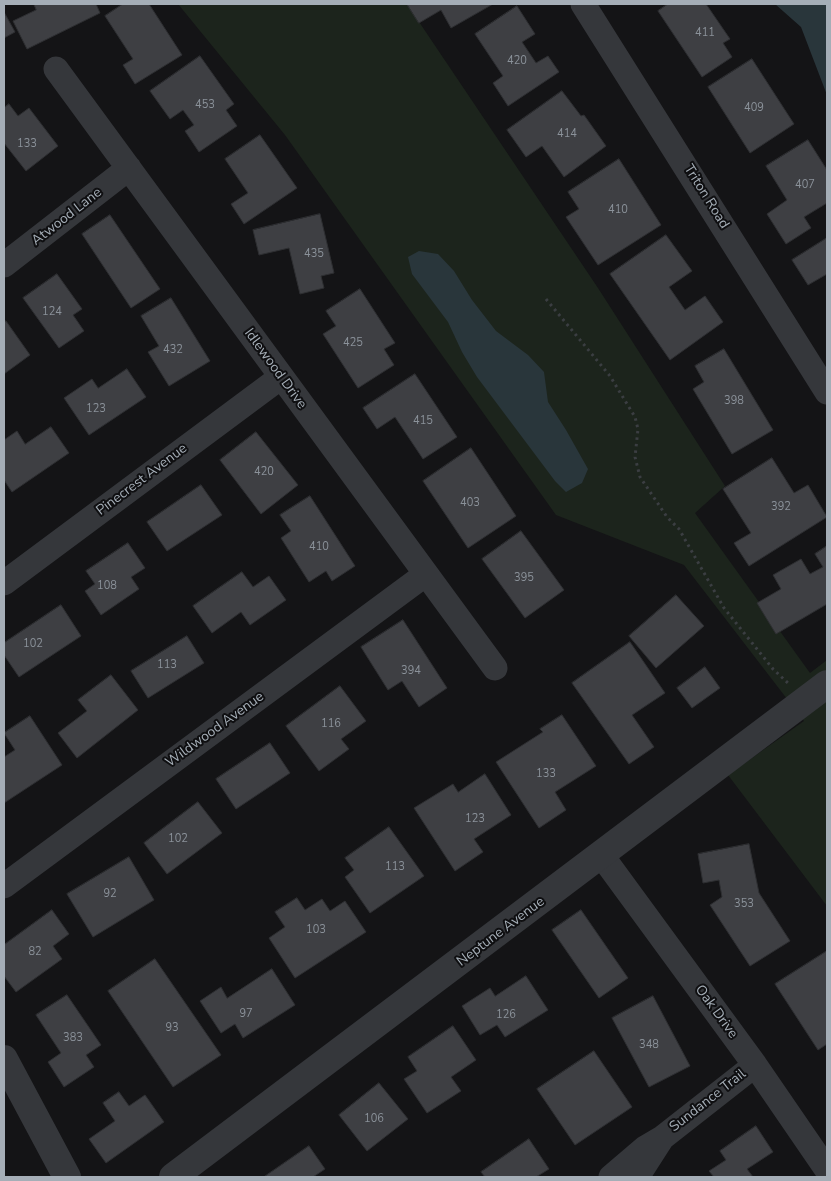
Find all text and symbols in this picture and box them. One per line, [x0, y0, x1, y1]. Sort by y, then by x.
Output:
house number: 411 [695, 26, 715, 40]
house number: 420 [507, 54, 527, 68]
house number: 453 [195, 98, 215, 112]
house number: 409 [744, 101, 764, 115]
house number: 414 [557, 127, 577, 141]
house number: 133 [17, 137, 37, 151]
street label: Triton Road [680, 162, 732, 232]
house number: 407 [795, 178, 815, 192]
street label: Atwood Lane [29, 184, 105, 250]
house number: 410 [608, 203, 628, 217]
house number: 435 [304, 247, 324, 261]
house number: 124 [42, 305, 62, 319]
street label: Idlewood Drive [240, 325, 310, 413]
house number: 425 [343, 336, 363, 350]
house number: 432 [163, 343, 183, 357]
house number: 398 [724, 394, 744, 408]
house number: 123 [86, 402, 106, 416]
house number: 415 [413, 414, 433, 428]
street label: Pinecrest Avenue [93, 440, 191, 520]
house number: 420 [254, 465, 274, 479]
house number: 403 [460, 496, 480, 510]
house number: 392 [771, 500, 791, 514]
house number: 410 [309, 540, 329, 554]
house number: 395 [514, 571, 534, 585]
house number: 108 [97, 579, 117, 593]
house number: 102 [23, 637, 43, 651]
house number: 113 [157, 658, 177, 672]
house number: 394 [401, 664, 421, 678]
street label: Wildwood Avenue [163, 689, 267, 771]
house number: 116 [321, 717, 341, 731]
house number: 133 [536, 767, 556, 781]
house number: 123 [465, 812, 485, 826]
house number: 102 [168, 832, 188, 846]
house number: 113 [385, 860, 405, 874]
house number: 92 [103, 887, 117, 901]
street label: Neptune Avenue [454, 894, 548, 970]
house number: 353 [734, 897, 754, 911]
house number: 103 [306, 923, 326, 937]
house number: 82 [28, 945, 42, 959]
street label: Oak Drive [691, 982, 741, 1042]
house number: 97 [239, 1007, 253, 1021]
house number: 126 [496, 1008, 516, 1022]
house number: 93 [165, 1021, 179, 1035]
house number: 383 [63, 1031, 83, 1045]
house number: 348 [639, 1038, 659, 1052]
street label: Sundance Trail [666, 1066, 750, 1136]
house number: 106 [364, 1112, 384, 1126]

